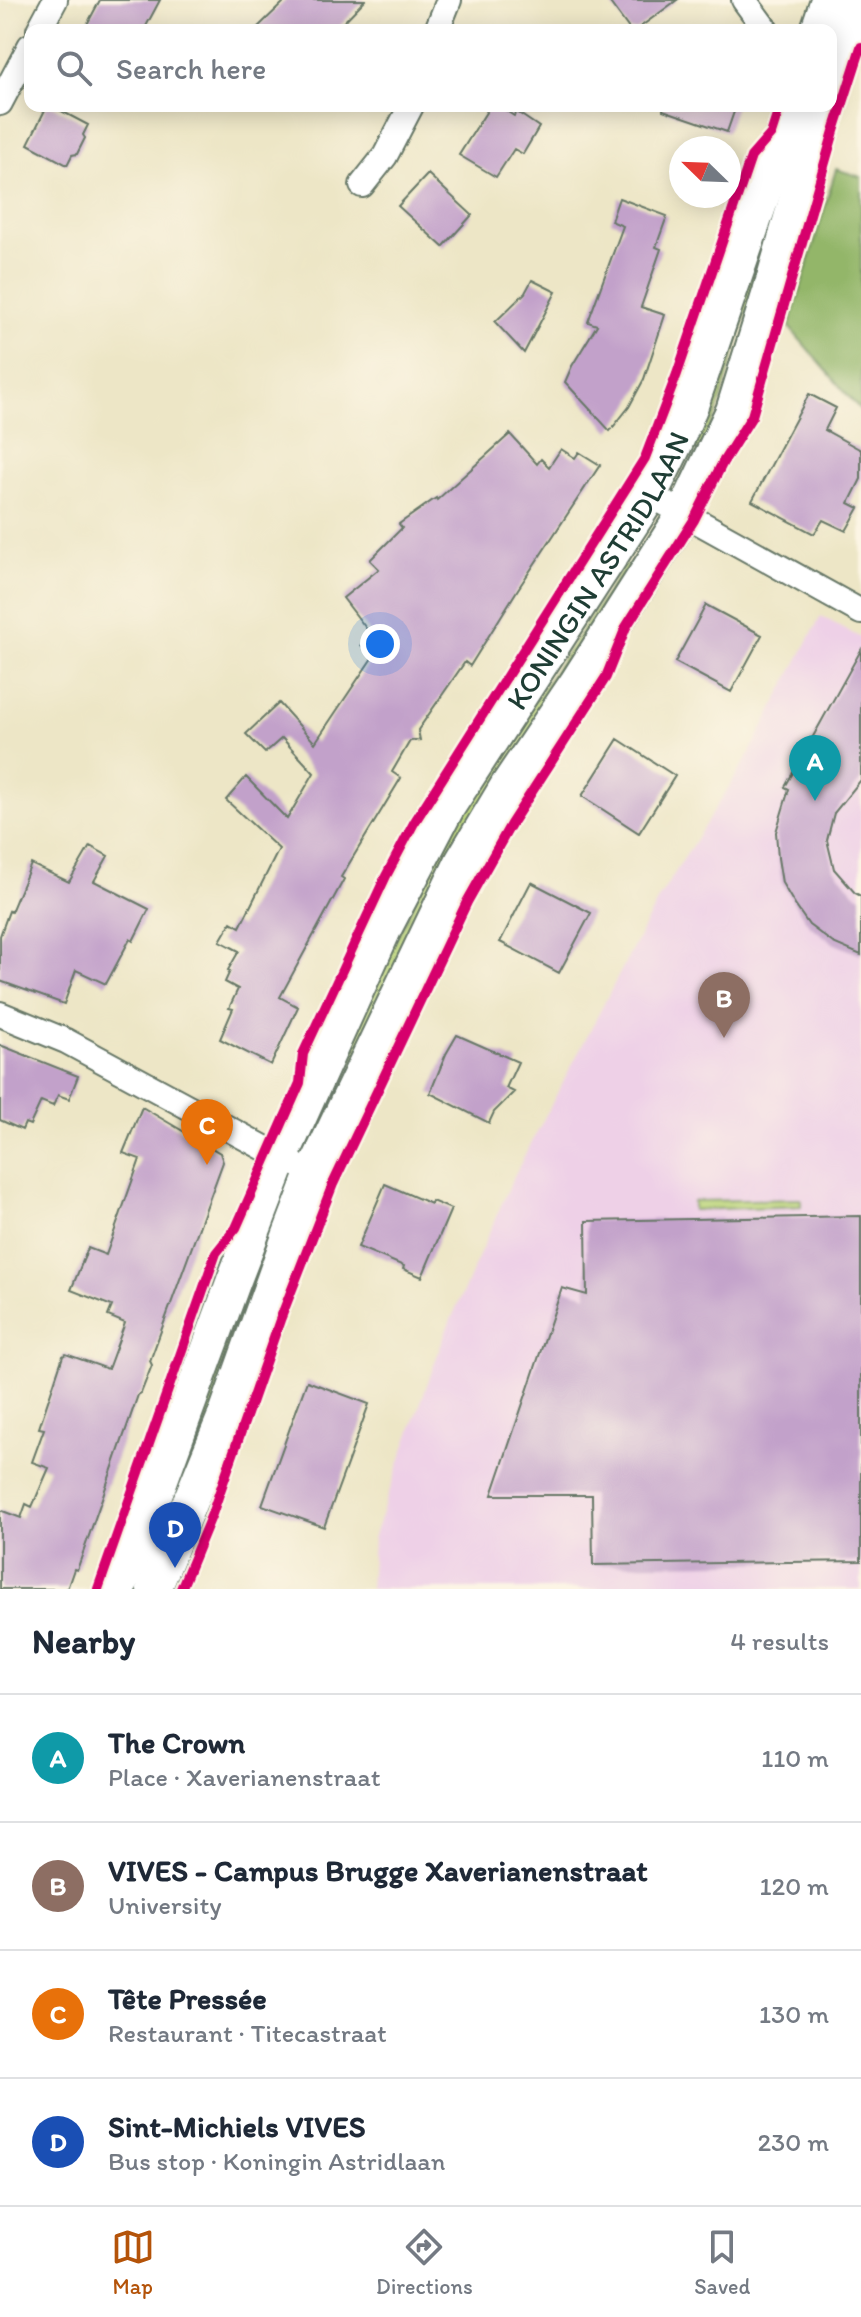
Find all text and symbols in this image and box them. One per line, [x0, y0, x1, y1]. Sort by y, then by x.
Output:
search box [24, 24, 837, 112]
icon: search [52, 46, 96, 90]
text: Search here [116, 50, 266, 87]
north arrow [669, 136, 741, 208]
street label: KONINGIN ASTRIDLAAN [497, 426, 697, 716]
your location [360, 624, 400, 664]
pin: A [789, 735, 841, 801]
pin: B [698, 972, 750, 1038]
pin: C [181, 1099, 233, 1165]
pin: D [149, 1502, 201, 1568]
text: Nearby [32, 1621, 135, 1662]
text: 4 results [730, 1625, 829, 1657]
text: The Crown [108, 1724, 245, 1761]
text: A [50, 1742, 66, 1774]
text: 110 m [761, 1742, 829, 1774]
text: Place · Xaverianenstraat [108, 1761, 380, 1793]
text: VIVES - Campus Brugge Xaverianenstraat [108, 1852, 648, 1889]
text: B [50, 1870, 66, 1902]
text: 120 m [760, 1870, 829, 1902]
text: University [108, 1889, 222, 1921]
text: Tête Pressée [108, 1980, 267, 2017]
text: C [50, 1998, 66, 2030]
text: 130 m [759, 1998, 829, 2030]
text: Restaurant · Titecastraat [108, 2017, 387, 2049]
text: Sint-Michiels VIVES [108, 2108, 366, 2145]
text: D [49, 2126, 67, 2158]
text: 230 m [757, 2126, 829, 2158]
text: Bus stop · Koningin Astridlaan [108, 2145, 446, 2177]
tab: Map [111, 2225, 155, 2300]
tab: Directions [376, 2225, 473, 2300]
tab: Saved [694, 2225, 750, 2300]

